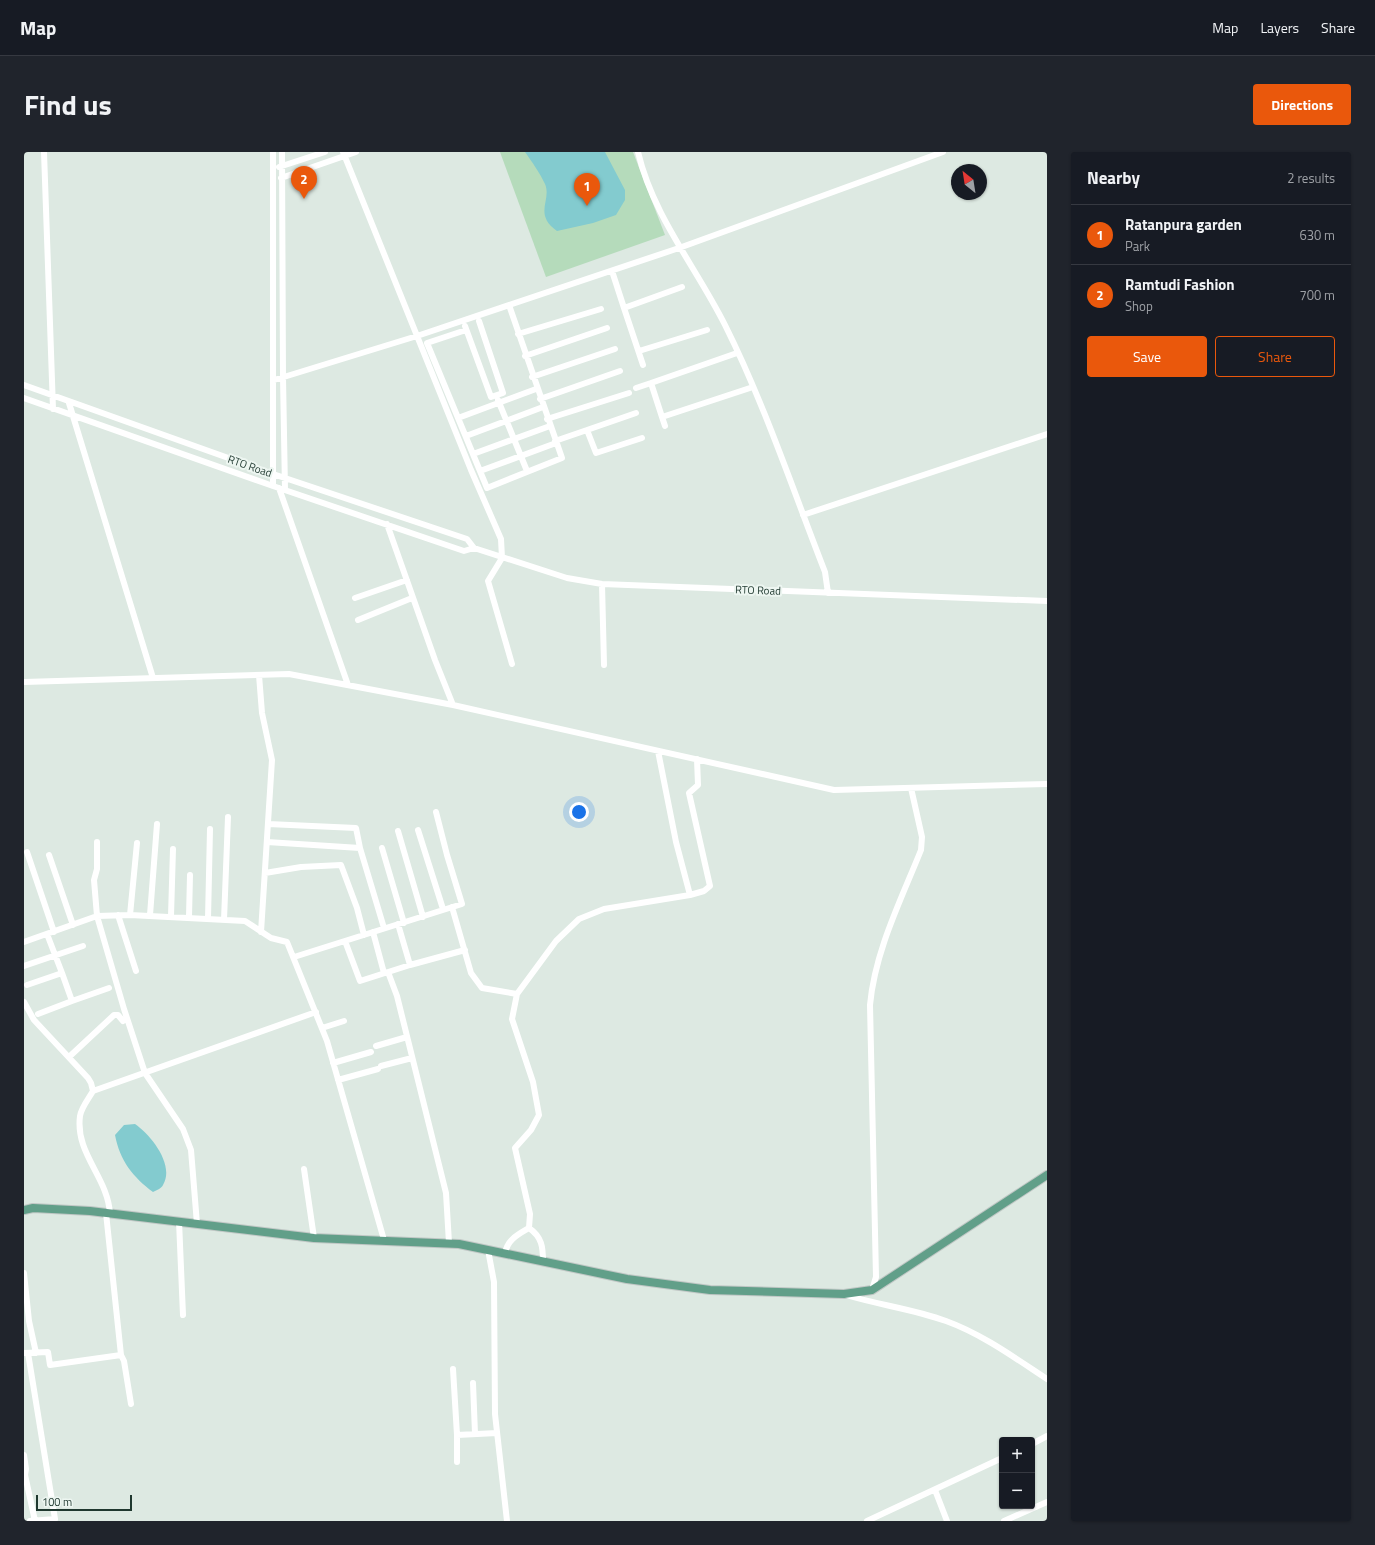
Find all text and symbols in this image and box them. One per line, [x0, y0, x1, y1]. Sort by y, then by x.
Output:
text: Map [20, 13, 56, 42]
text: Map [1212, 17, 1238, 38]
text: Layers [1260, 17, 1299, 38]
text: Share [1321, 17, 1355, 38]
text: Find us [24, 83, 112, 126]
button: Directions [1253, 84, 1351, 125]
north arrow [951, 164, 987, 200]
text: Nearby [1087, 165, 1140, 191]
pin: 2 [291, 166, 317, 199]
text: 2 results [1287, 168, 1335, 188]
pin: 1 [574, 173, 600, 206]
text: Ratanpura garden [1125, 213, 1242, 236]
text: 1 [1096, 225, 1104, 245]
text: 630 m [1299, 225, 1335, 245]
text: Park [1125, 236, 1150, 256]
text: Ramtudi Fashion [1125, 273, 1235, 296]
text: 2 [1096, 285, 1104, 305]
text: 700 m [1299, 285, 1335, 305]
text: Shop [1125, 296, 1153, 316]
button: Save [1087, 336, 1207, 377]
button: Share [1215, 336, 1335, 377]
street label: RTO Road [226, 451, 274, 481]
street label: RTO Road [735, 581, 781, 599]
your location [569, 802, 589, 822]
map controls [999, 1437, 1035, 1509]
button: + [999, 1437, 1035, 1473]
button: − [999, 1473, 1035, 1509]
scale bar [36, 1493, 132, 1512]
text: 100 m [42, 1494, 72, 1510]

